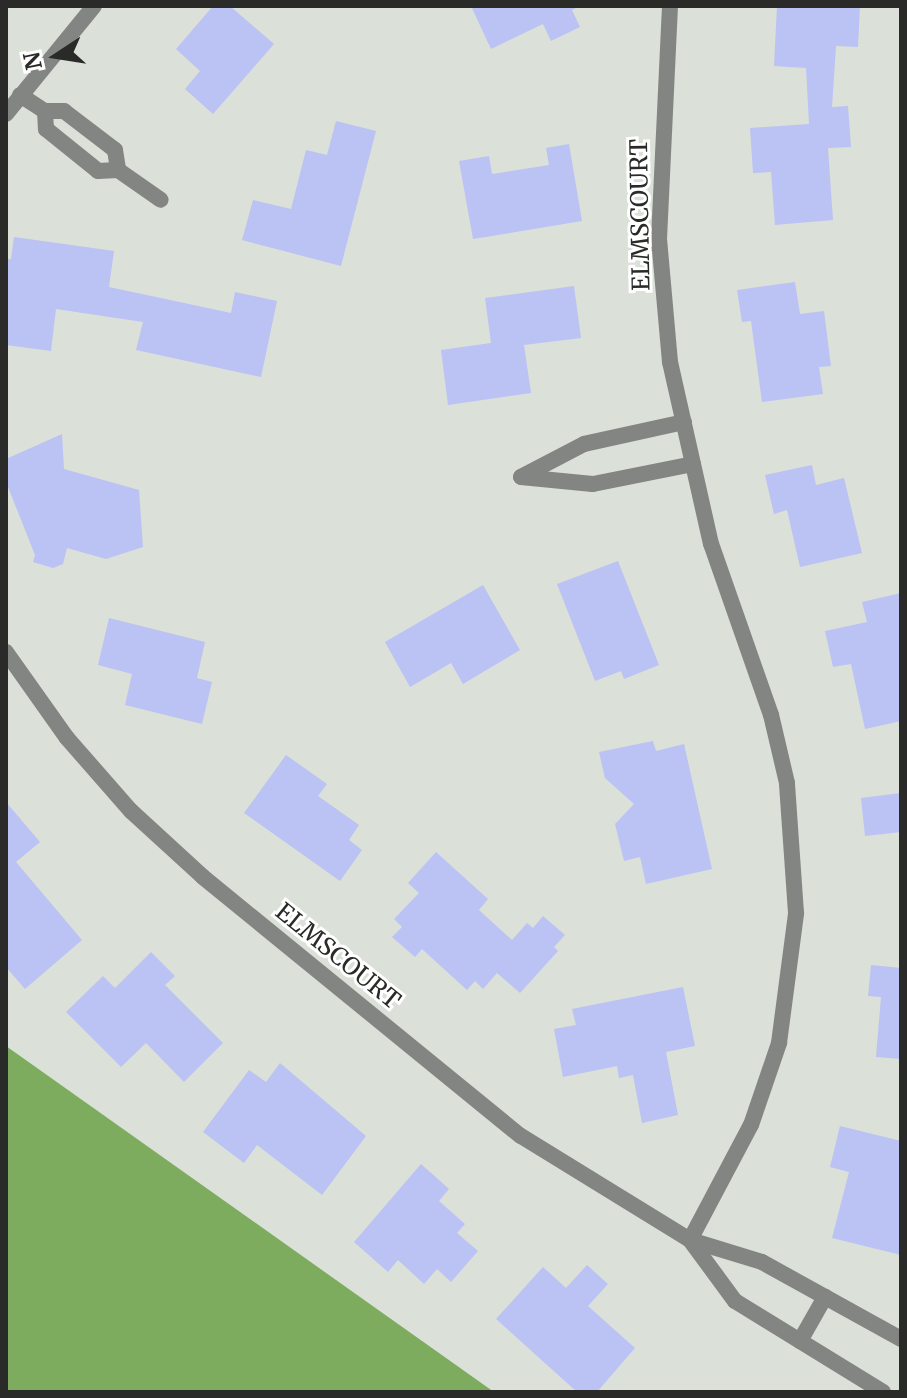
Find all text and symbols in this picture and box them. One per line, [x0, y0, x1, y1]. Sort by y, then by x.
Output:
north arrow [16, 16, 96, 96]
text: N [17, 50, 48, 72]
street label: ELMSCOURT [624, 139, 656, 291]
street label: ELMSCOURT [270, 897, 406, 1015]

